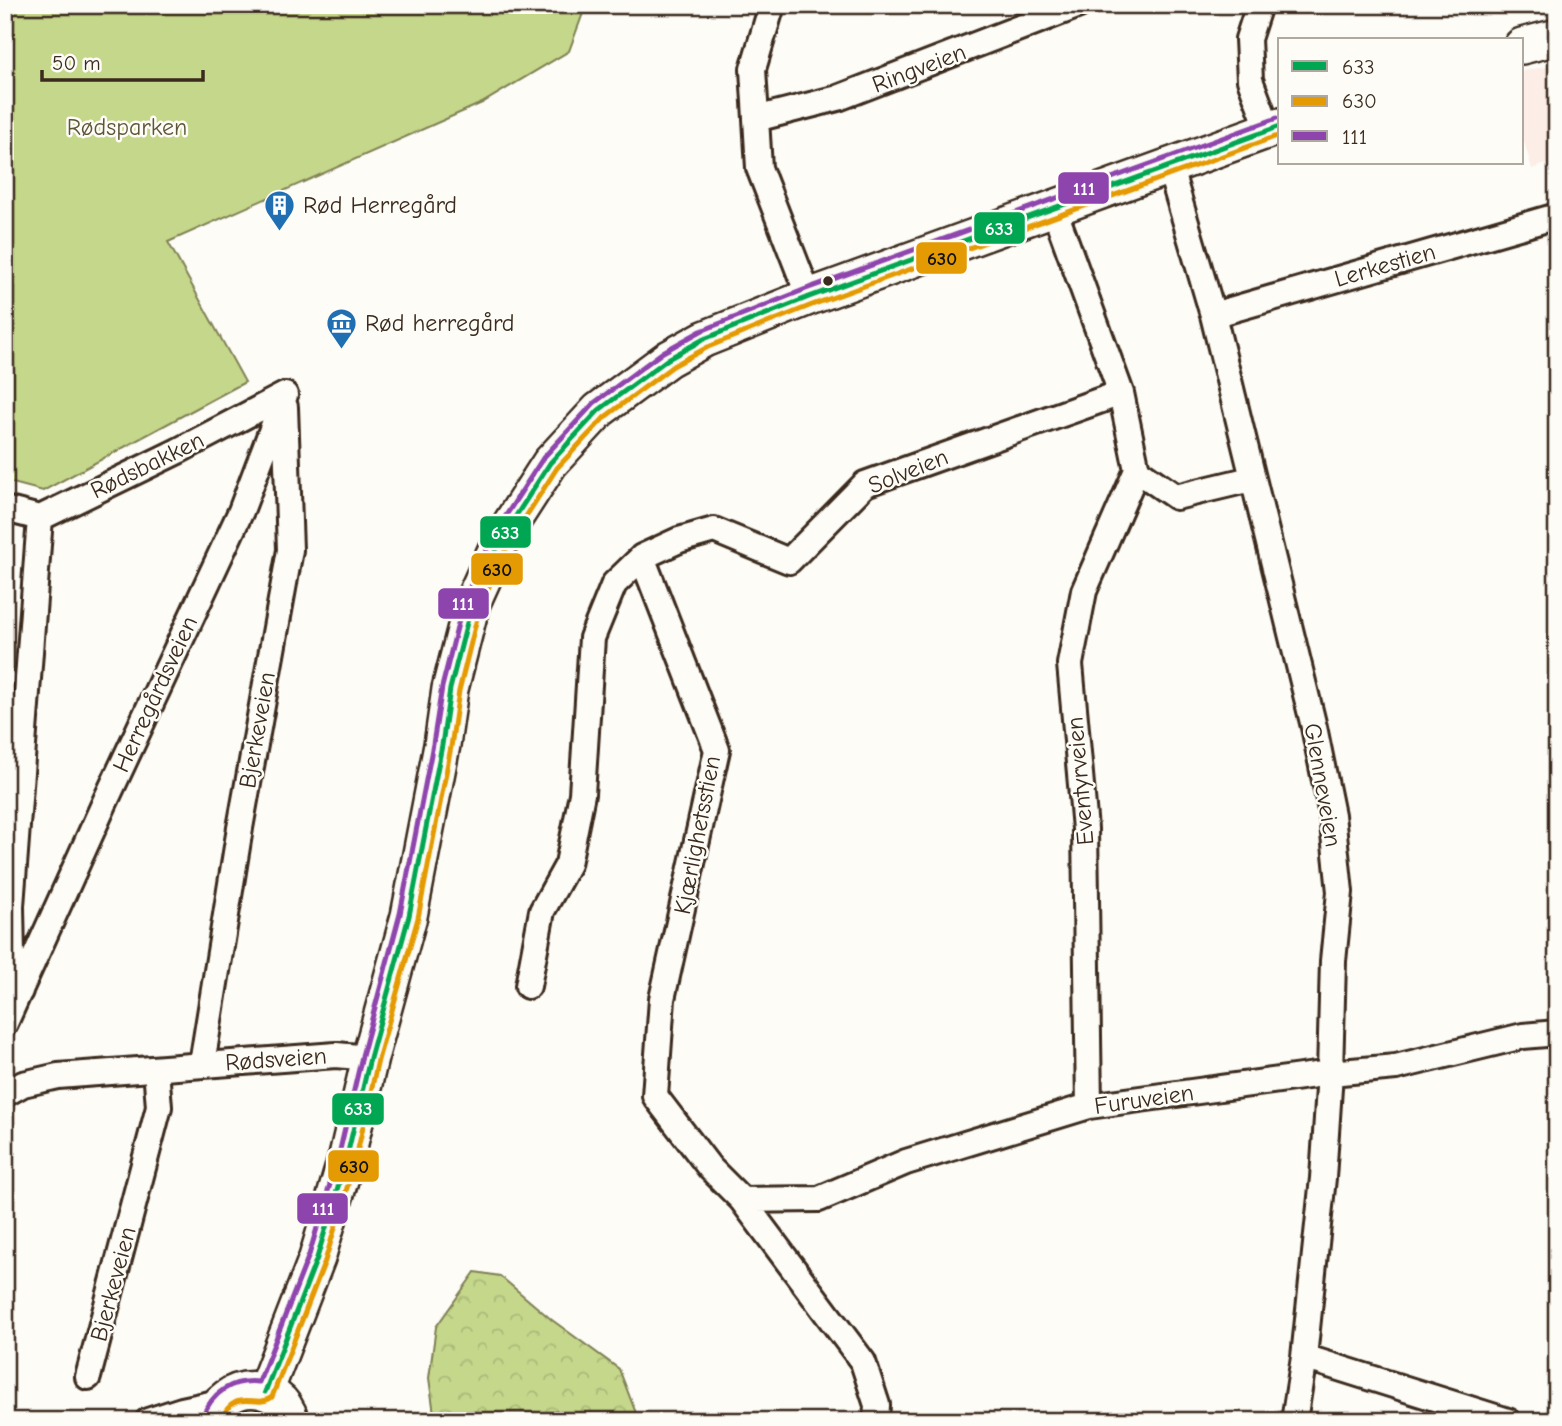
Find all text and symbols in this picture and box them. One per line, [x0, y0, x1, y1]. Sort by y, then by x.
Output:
street label: Ringveien [868, 37, 970, 99]
scale bar [42, 38, 203, 82]
legend [1278, 38, 1524, 164]
text: 50 m [52, 51, 101, 75]
text: 633 [1342, 55, 1375, 79]
text: 630 [1342, 89, 1377, 113]
park label: Rødsparken [67, 113, 187, 141]
text: 111 [1342, 125, 1367, 149]
line badge: 111 [1057, 171, 1110, 205]
text: 111 [1073, 178, 1095, 200]
building icon: Rød Herregård [263, 188, 297, 232]
place label: Rød Herregård [303, 191, 457, 219]
line badge: 633 [973, 211, 1026, 245]
text: 633 [985, 218, 1013, 240]
street label: Lerkestien [1331, 237, 1439, 293]
line badge: 630 [915, 241, 968, 275]
text: 630 [927, 248, 957, 270]
unlabelled marker [821, 274, 835, 288]
museum icon: Rød herregård [325, 306, 359, 350]
place label: Rød herregård [365, 309, 515, 337]
street label: Rødsbakken [86, 426, 208, 504]
street label: Solveien [864, 442, 952, 500]
line badge: 633 [479, 515, 532, 549]
text: 633 [491, 522, 519, 544]
line badge: 630 [470, 552, 524, 586]
text: 630 [482, 559, 512, 581]
line badge: 111 [437, 587, 490, 620]
text: 111 [452, 593, 474, 615]
street label: Herregårdsveien [107, 612, 203, 776]
street label: Bjerkeveien [233, 670, 281, 790]
street label: Eventyrveien [1060, 716, 1100, 846]
street label: Glenneveien [1298, 721, 1348, 849]
street label: Kjærlighetsstien [668, 753, 726, 917]
street label: Rødsveien [224, 1041, 328, 1077]
street label: Furuveien [1092, 1078, 1196, 1120]
line badge: 633 [331, 1092, 385, 1126]
text: 633 [344, 1098, 372, 1120]
line badge: 630 [327, 1149, 380, 1183]
text: 630 [339, 1156, 369, 1178]
line badge: 111 [296, 1192, 349, 1225]
text: 111 [312, 1198, 334, 1220]
street label: Bjerkeveien [84, 1224, 142, 1344]

